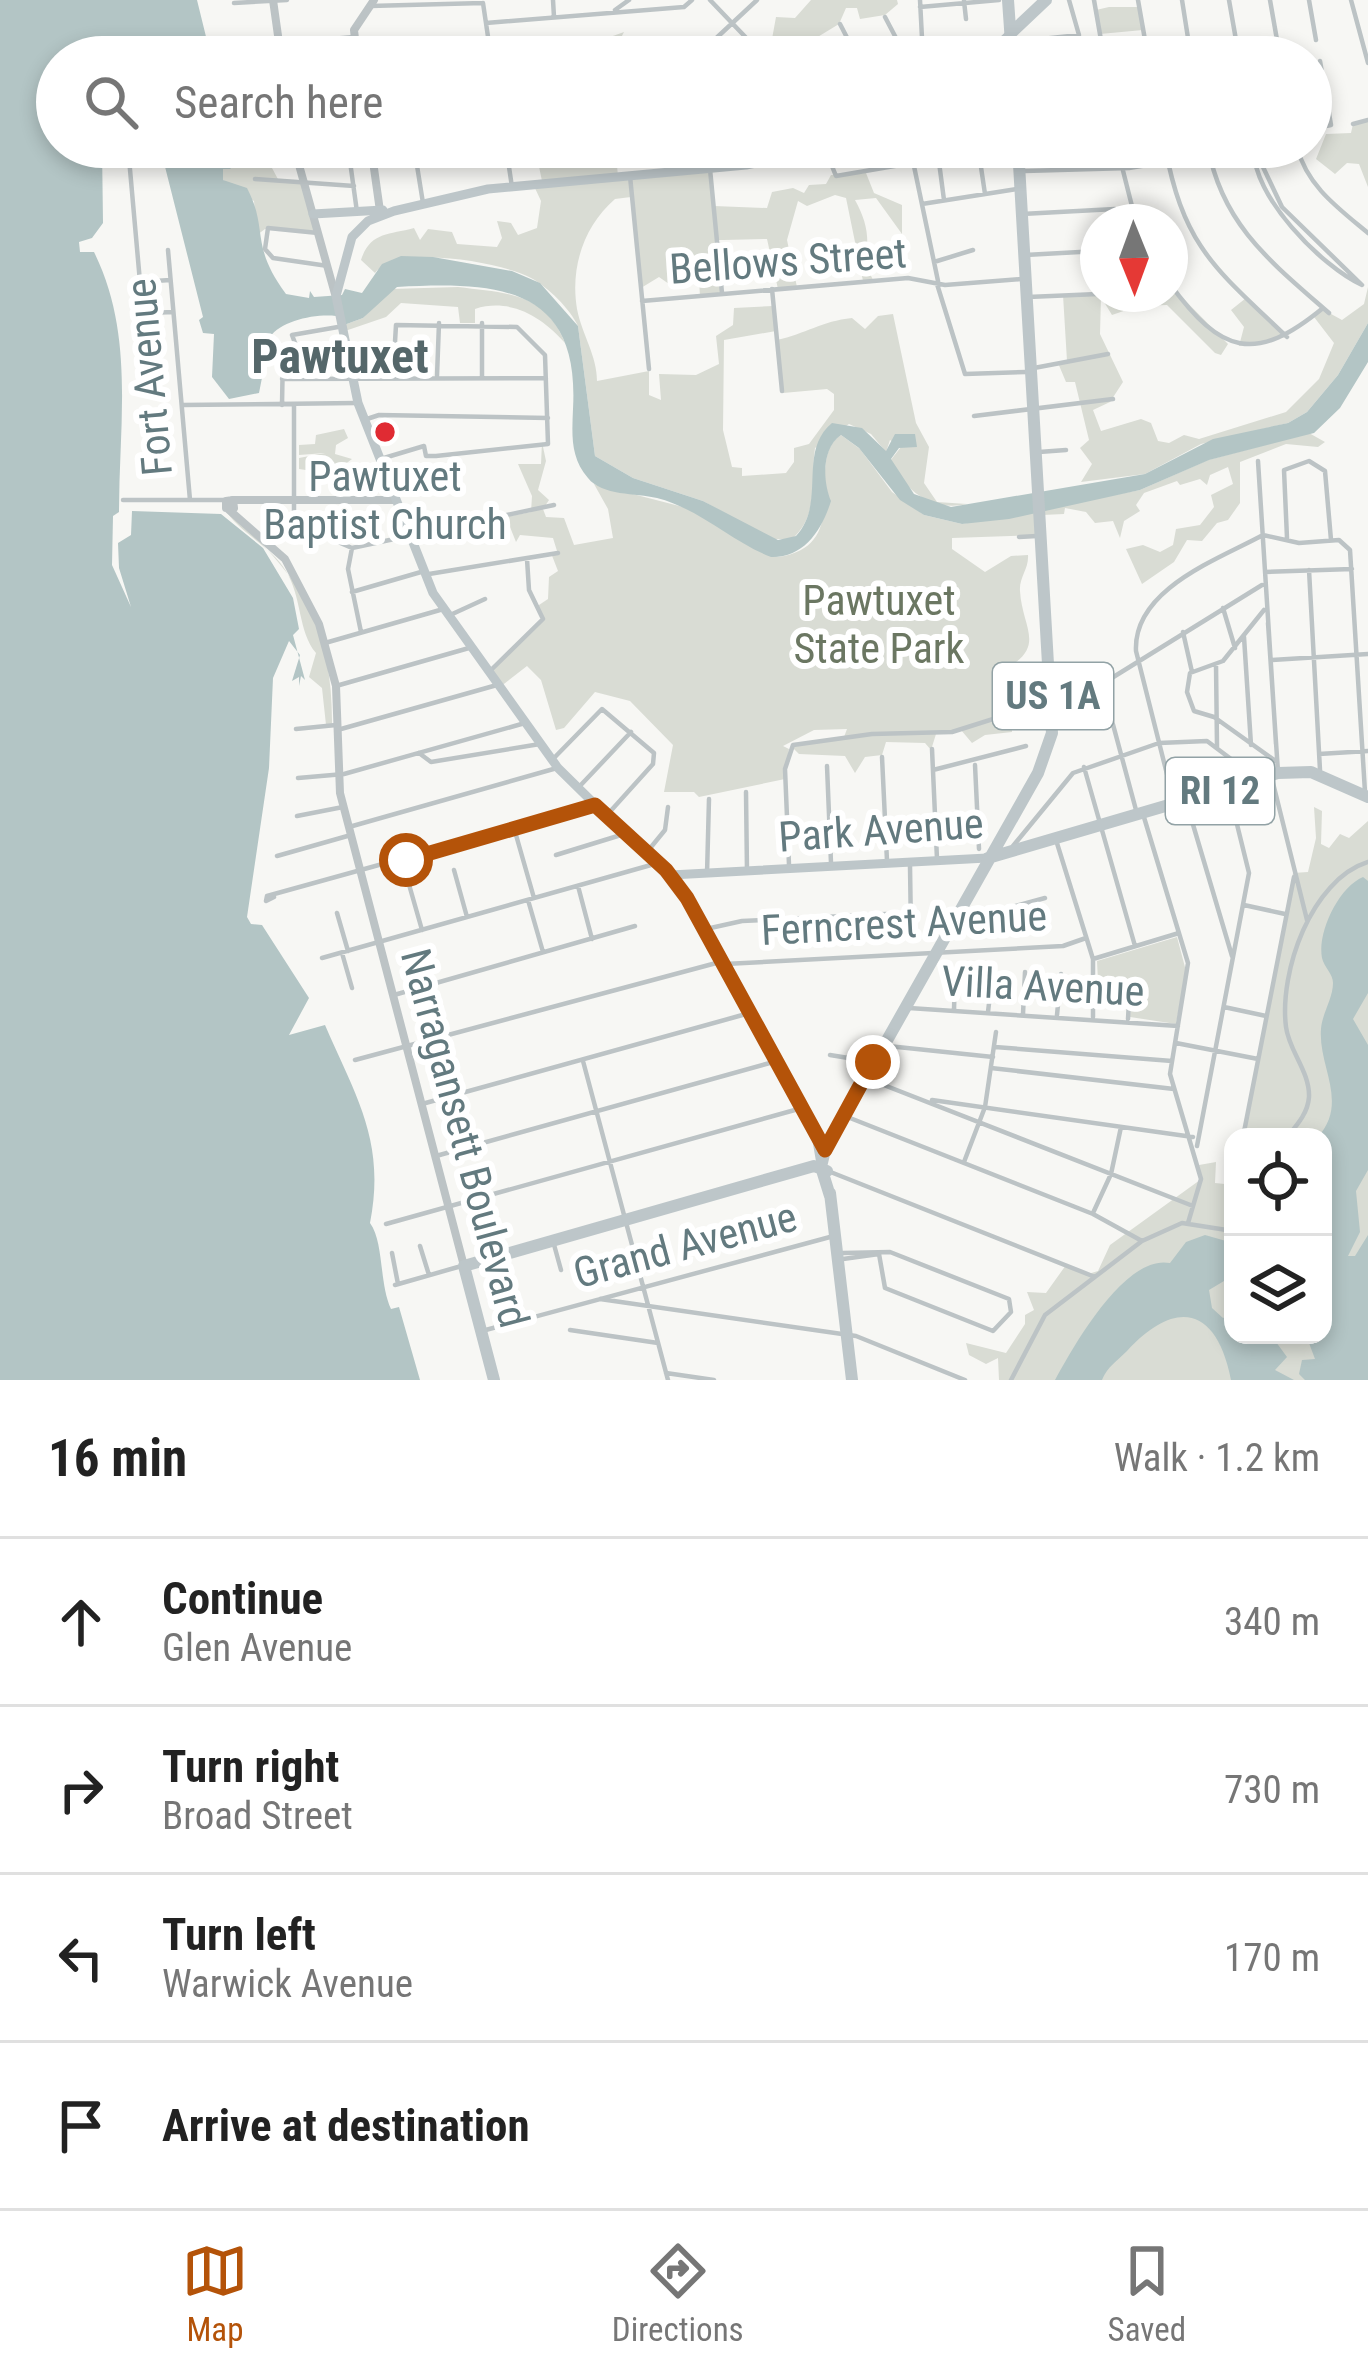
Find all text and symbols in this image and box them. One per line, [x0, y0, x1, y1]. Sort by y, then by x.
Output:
search box [36, 36, 1332, 168]
icon: search [78, 69, 144, 135]
text: Search here [174, 76, 383, 129]
north arrow [1080, 204, 1188, 312]
street label: Bellows Street [668, 228, 908, 294]
street label: Fort Avenue [116, 276, 182, 478]
district label: Pawtuxet [251, 328, 429, 385]
marker: Pawtuxet Baptist Church [372, 419, 398, 445]
place label: Pawtuxet Baptist Church [263, 452, 507, 549]
park label: Pawtuxet State Park [794, 576, 965, 673]
road number: US 1A [993, 663, 1113, 729]
road number: RI 12 [1166, 758, 1274, 824]
street label: Park Avenue [777, 798, 985, 862]
route start [379, 833, 433, 887]
street label: Ferncrest Avenue [760, 891, 1048, 955]
street label: Narragansett Boulevard [391, 943, 539, 1333]
street label: Villa Avenue [940, 956, 1146, 1016]
route end [846, 1035, 900, 1089]
map controls [1224, 1128, 1332, 1344]
button: locate [1224, 1128, 1332, 1236]
street label: Grand Avenue [568, 1192, 802, 1298]
button: layers [1224, 1236, 1332, 1344]
text: 16 min [48, 1429, 187, 1488]
text: Walk · 1.2 km [1114, 1435, 1320, 1481]
text: Continue [162, 1572, 323, 1625]
icon: ahead [48, 1589, 114, 1655]
text: 340 m [1224, 1599, 1320, 1645]
text: Glen Avenue [162, 1625, 352, 1671]
text: Turn right [162, 1740, 339, 1793]
icon: right [48, 1757, 114, 1823]
text: 730 m [1224, 1767, 1320, 1813]
text: Broad Street [162, 1793, 353, 1839]
text: Turn left [162, 1908, 316, 1961]
icon: left [48, 1925, 114, 1991]
text: 170 m [1224, 1935, 1320, 1981]
text: Warwick Avenue [162, 1961, 413, 2007]
icon: arrive [48, 2093, 114, 2159]
text: Arrive at destination [162, 2099, 530, 2152]
tab: Map [182, 2238, 248, 2349]
tab: Directions [612, 2238, 744, 2349]
tab: Saved [1108, 2238, 1186, 2349]

